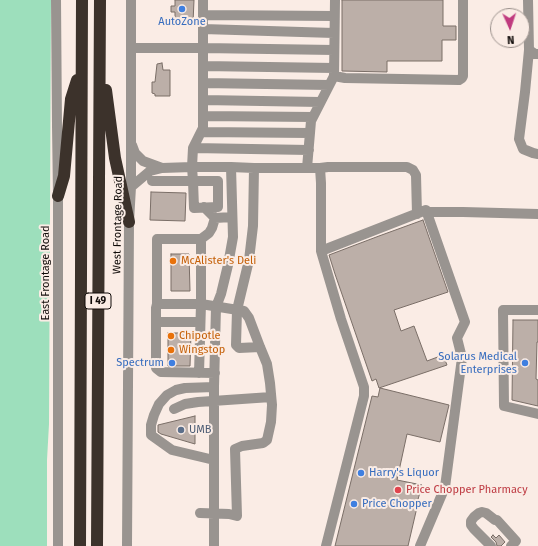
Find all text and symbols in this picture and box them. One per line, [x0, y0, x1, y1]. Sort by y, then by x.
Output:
marker: AutoZone [177, 4, 187, 14]
north arrow [490, 8, 530, 48]
place label: AutoZone [158, 15, 206, 29]
text: N [507, 33, 515, 46]
street label: West Frontage Road [111, 176, 125, 274]
street label: East Frontage Road [39, 225, 53, 321]
place label: McAlister's Deli [181, 254, 256, 268]
marker: McAlister's Deli [168, 256, 178, 266]
road number: I 49 [85, 293, 111, 309]
place label: Chipotle [179, 329, 221, 343]
marker: Chipotle [166, 331, 176, 341]
place label: Wingstop [179, 343, 225, 357]
marker: Wingstop [166, 345, 176, 355]
place label: Solarus Medical Enterprises [438, 350, 517, 376]
place label: Spectrum [116, 356, 164, 370]
marker: Spectrum [167, 358, 177, 368]
marker: Solarus Medical Enterprises [520, 358, 530, 368]
place label: UMB [189, 423, 212, 437]
marker: UMB [176, 425, 186, 435]
place label: Harry's Liquor [369, 466, 439, 480]
marker: Harry's Liquor [356, 468, 366, 478]
place label: Price Chopper Pharmacy [406, 483, 528, 497]
marker: Price Chopper Pharmacy [393, 485, 403, 495]
place label: Price Chopper [362, 497, 432, 511]
marker: Price Chopper [349, 499, 359, 509]

